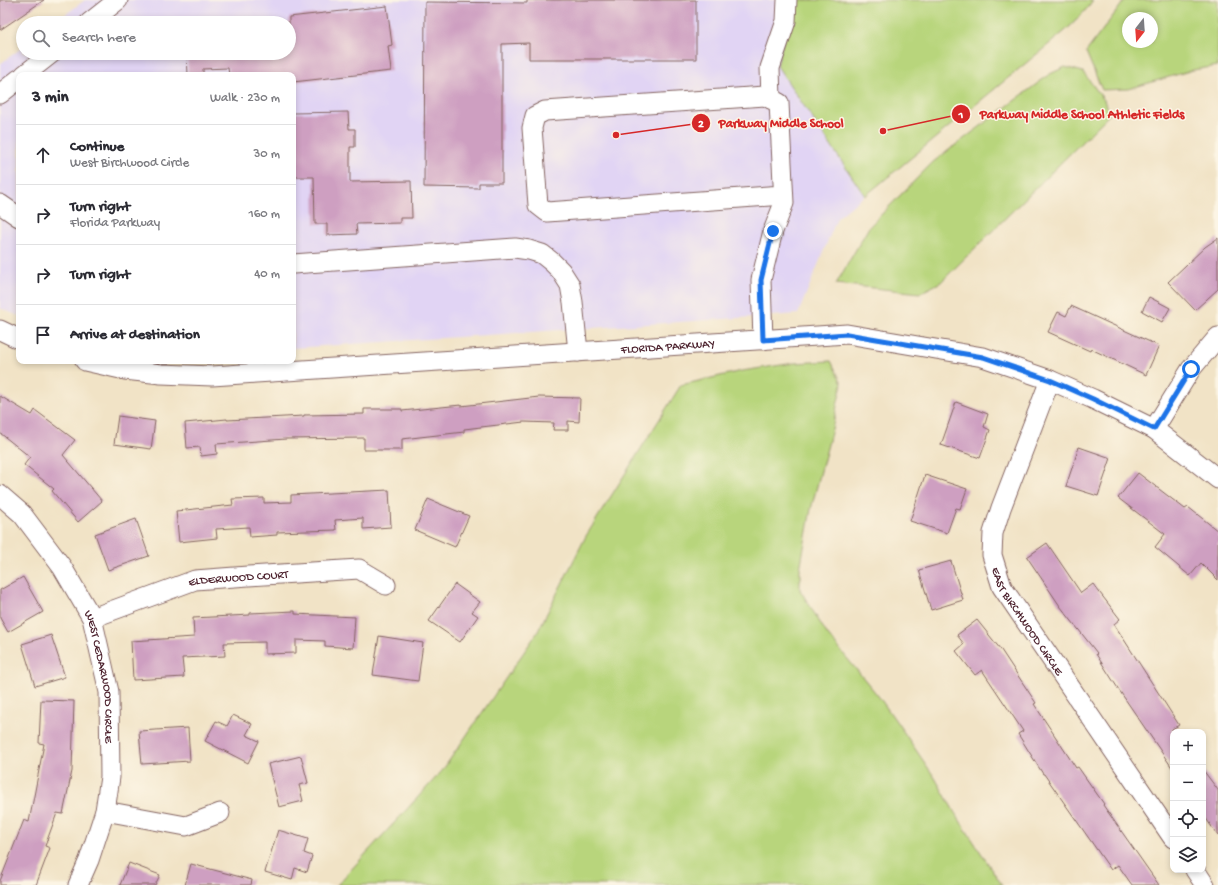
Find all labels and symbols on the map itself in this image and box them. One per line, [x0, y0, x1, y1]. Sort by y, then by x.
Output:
north arrow [1122, 12, 1158, 48]
callout: Parkway Middle School Athletic Fields [951, 101, 1192, 126]
text: Parkway Middle School Athletic Fields [979, 108, 1186, 123]
text: 1 [958, 109, 964, 123]
callout: Parkway Middle School [691, 110, 852, 135]
text: Parkway Middle School [717, 117, 844, 132]
text: 2 [698, 118, 704, 132]
route end [764, 222, 782, 240]
street label: FLORIDA PARKWAY [619, 338, 716, 358]
route start [1182, 360, 1200, 378]
street label: EAST BIRCHWOOD CIRCLE [987, 566, 1066, 679]
street label: ELDERWOOD COURT [187, 568, 290, 591]
street label: WEST CEDARWOOD CIRCLE [80, 608, 115, 744]

